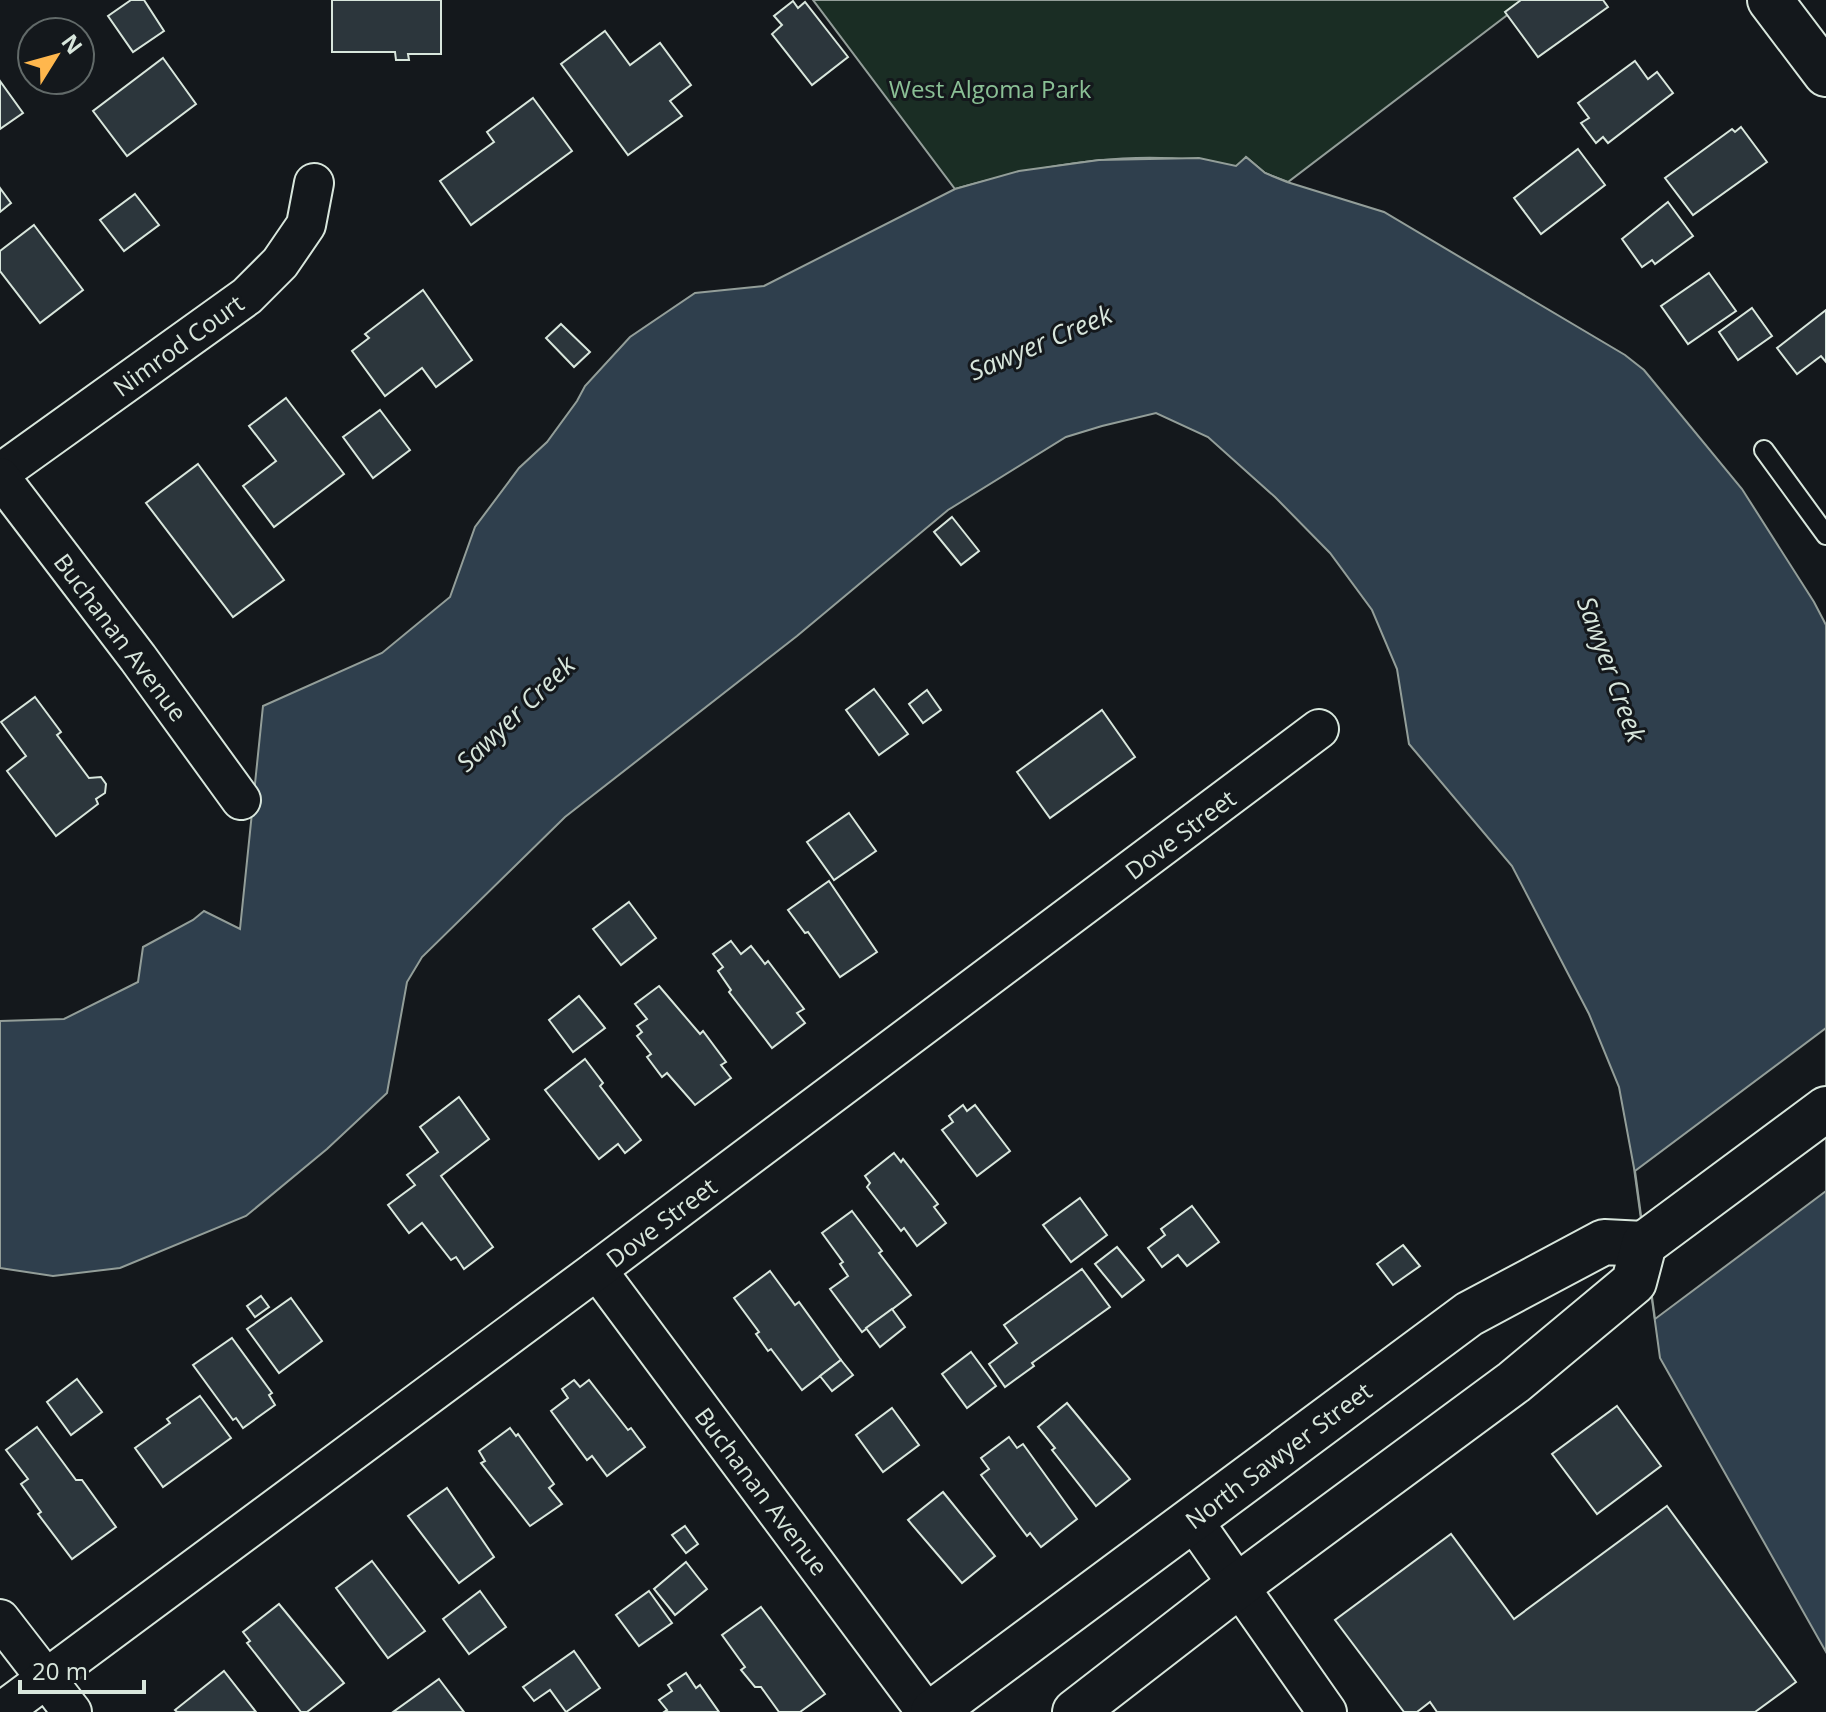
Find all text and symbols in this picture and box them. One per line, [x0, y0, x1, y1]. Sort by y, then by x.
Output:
north arrow [16, 16, 96, 96]
text: N [55, 27, 90, 60]
park label: West Algoma Park [889, 72, 1092, 105]
street label: Nimrod Court [106, 286, 250, 404]
water label: Sawyer Creek [963, 295, 1118, 388]
street label: Buchanan Avenue [47, 546, 195, 728]
water label: Sawyer Creek [1569, 591, 1655, 748]
water label: Sawyer Creek [448, 646, 583, 779]
street label: Dove Street [1118, 782, 1242, 886]
street label: Dove Street [599, 1170, 723, 1274]
street label: North Sawyer Street [1178, 1374, 1378, 1536]
street label: Buchanan Avenue [688, 1400, 836, 1582]
scale bar [20, 1644, 144, 1694]
text: 20 m [32, 1654, 88, 1687]

